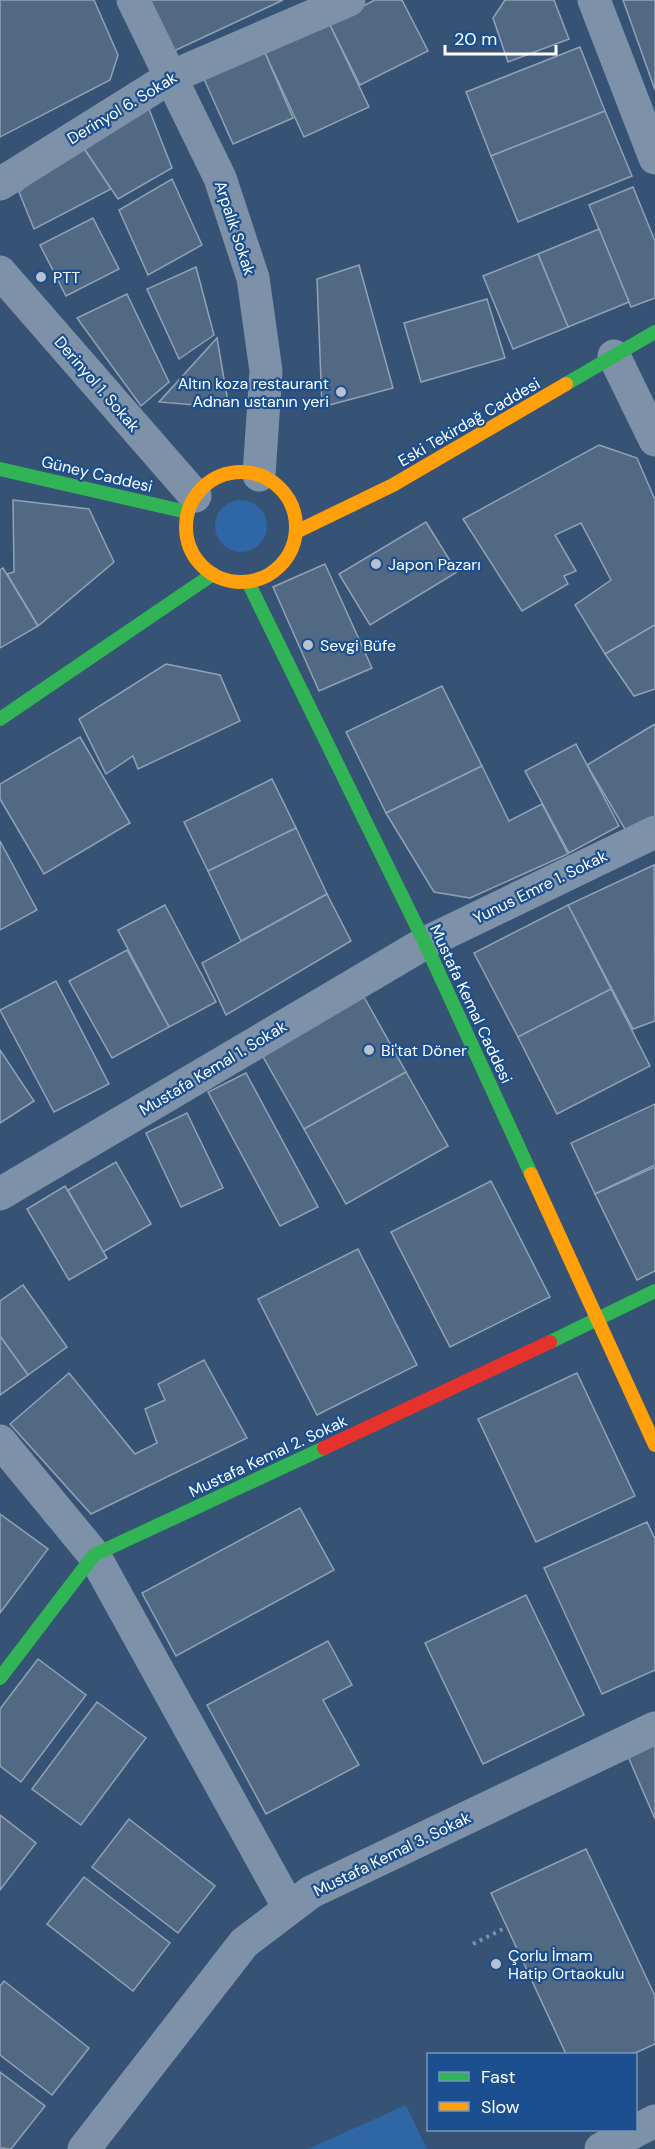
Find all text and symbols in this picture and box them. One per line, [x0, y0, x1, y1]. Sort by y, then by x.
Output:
scale bar [445, 18, 556, 56]
text: 20 m [454, 27, 497, 51]
street label: Derinyol 6. Sokak [63, 67, 181, 149]
street label: Arpalık Sokak [210, 178, 260, 278]
place label: PTT [53, 267, 80, 288]
marker: PTT [34, 270, 48, 284]
street label: Derinyol 1. Sokak [50, 332, 144, 436]
place label: Altın koza restaurant Adnan ustanın yeri [178, 373, 329, 412]
street label: Eski Tekirdağ Caddesi [394, 373, 544, 471]
marker: Altın koza restaurant Adnan ustanın yeri [334, 385, 348, 399]
street label: Güney Caddesi [39, 451, 155, 497]
place label: Japon Pazarı [388, 554, 481, 575]
marker: Japon Pazarı [369, 557, 383, 571]
place label: Sevgi Büfe [320, 635, 396, 656]
marker: Sevgi Büfe [301, 638, 315, 652]
street label: Yunus Emre 1. Sokak [469, 845, 611, 929]
street label: Mustafa Kemal Caddesi [425, 921, 517, 1087]
street label: Mustafa Kemal 1. Sokak [136, 1016, 290, 1120]
place label: Bi'tat Döner [381, 1040, 467, 1061]
marker: Bi'tat Döner [362, 1043, 376, 1057]
street label: Mustafa Kemal 2. Sokak [186, 1410, 350, 1502]
street label: Mustafa Kemal 3. Sokak [310, 1807, 474, 1901]
place label: Çorlu İmam Hatip Ortaokulu [508, 1945, 625, 1984]
marker: Çorlu İmam Hatip Ortaokulu [489, 1957, 503, 1971]
legend [427, 2053, 637, 2131]
text: Fast [481, 2065, 516, 2089]
text: Slow [481, 2095, 520, 2119]

